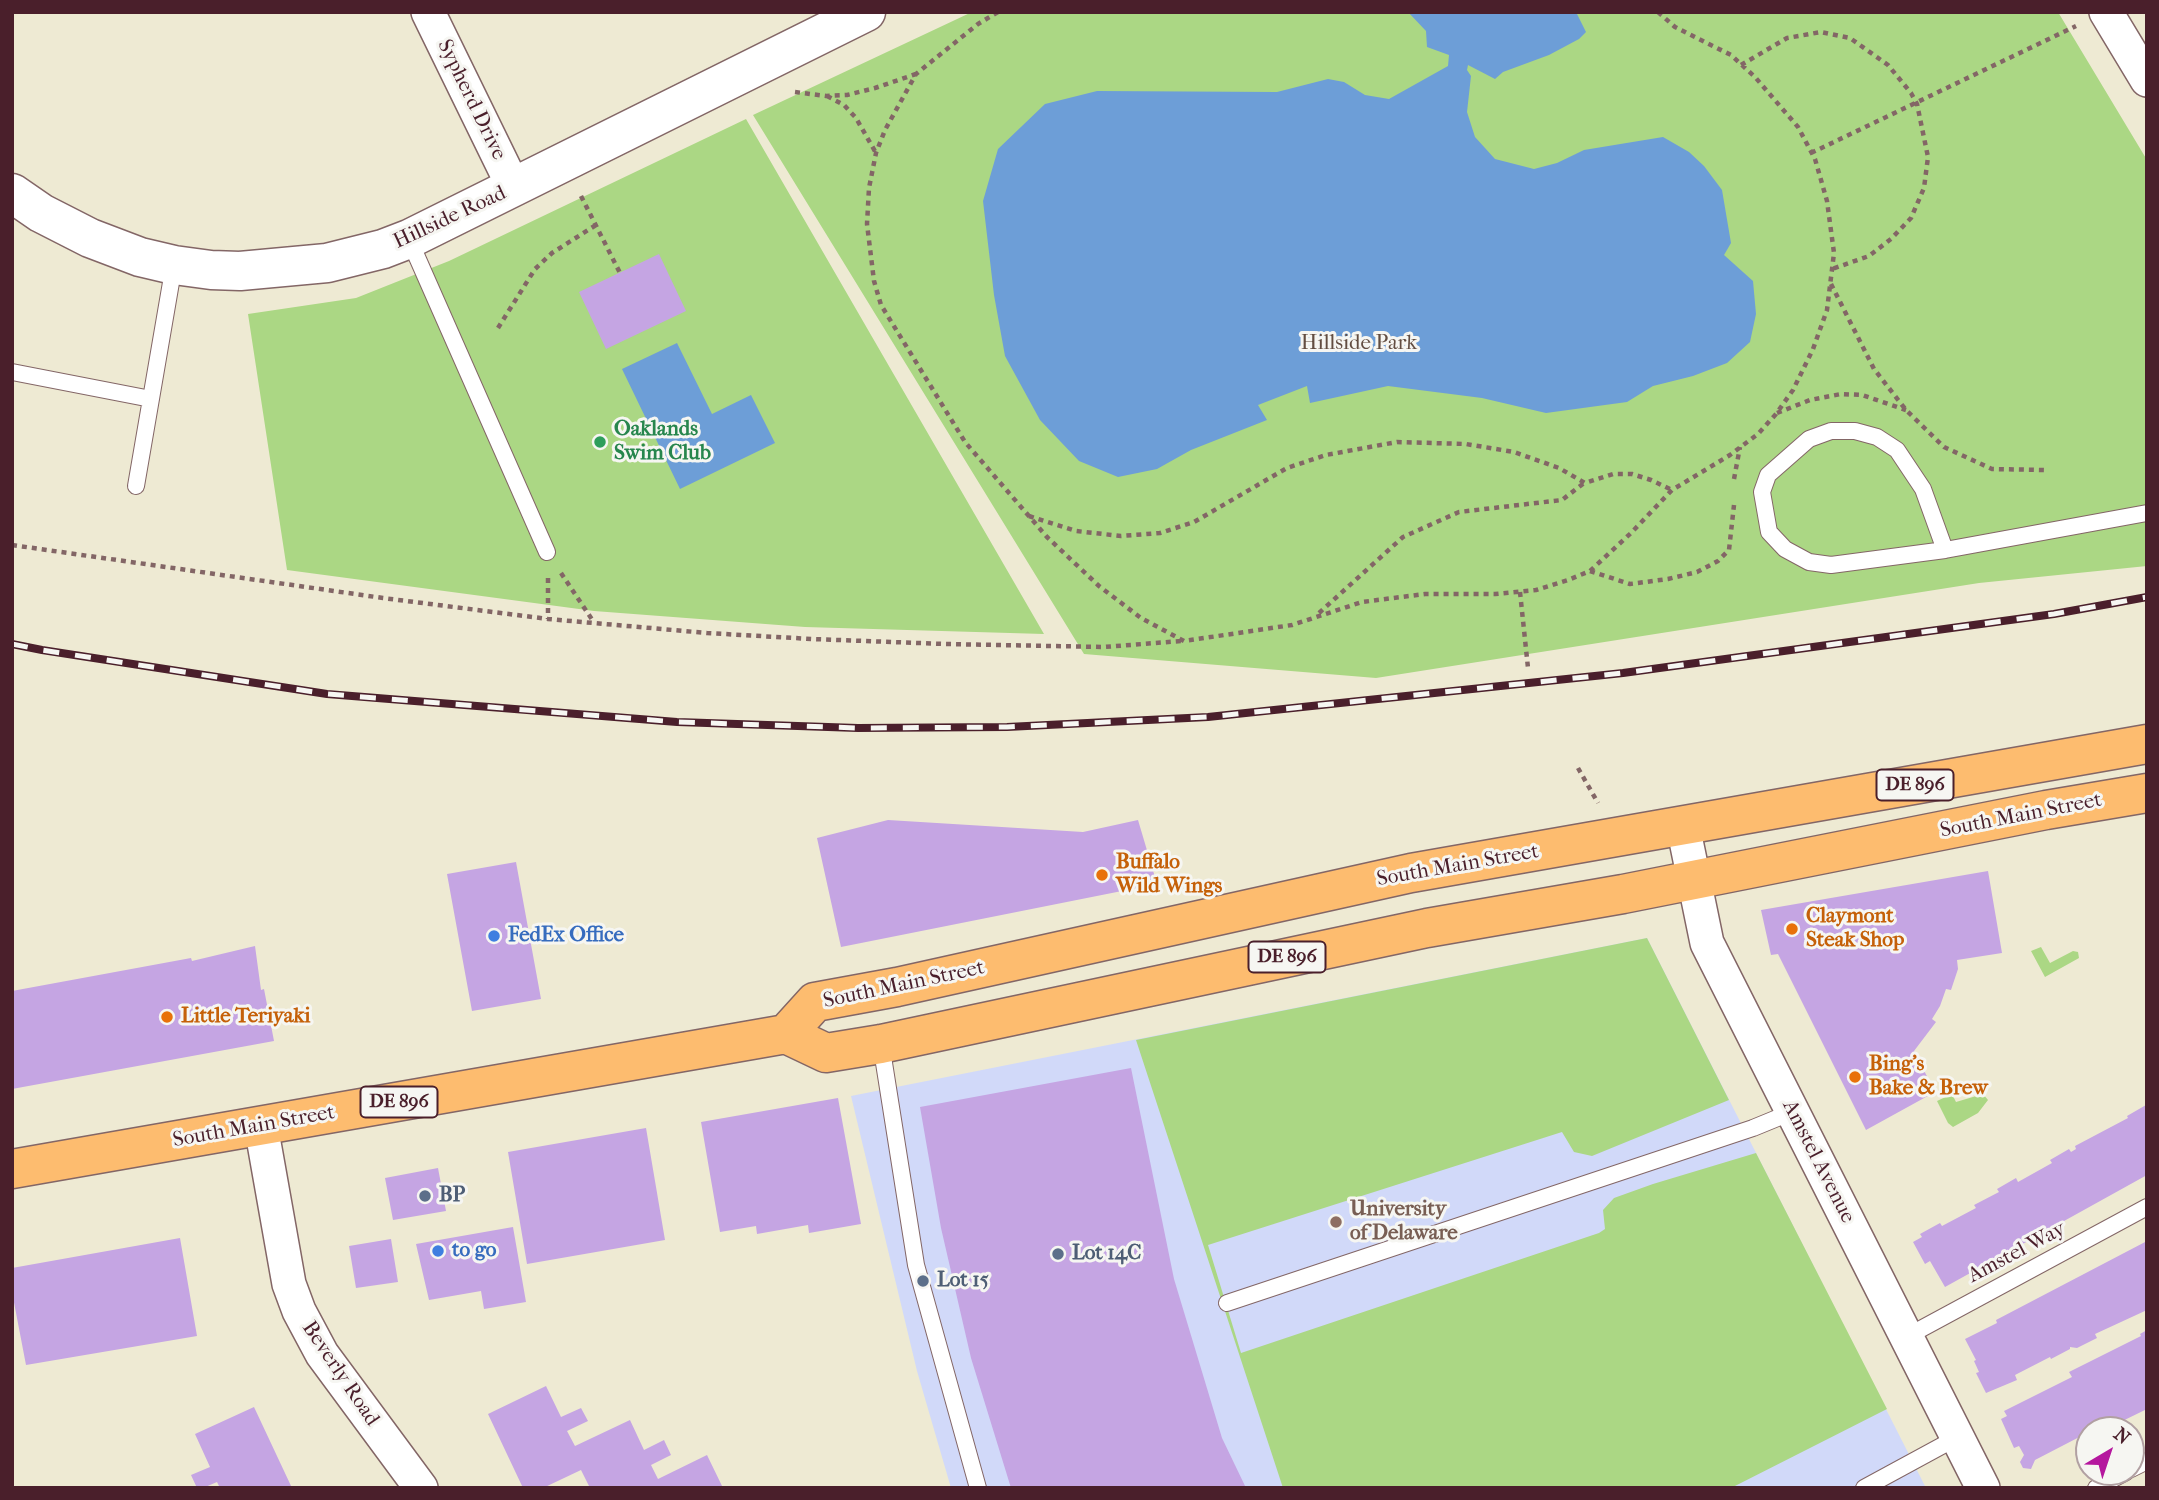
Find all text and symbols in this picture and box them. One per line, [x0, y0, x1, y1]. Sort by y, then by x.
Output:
street label: Sypherd Drive [431, 36, 511, 164]
street label: Hillside Road [390, 181, 510, 255]
park label: Hillside Park [1301, 331, 1417, 357]
place label: Oaklands Swim Club [614, 417, 711, 467]
marker: Oaklands Swim Club [592, 434, 608, 450]
road number: DE 896 [1876, 770, 1954, 800]
street label: South Main Street [1938, 788, 2104, 844]
street label: South Main Street [1375, 839, 1541, 893]
place label: Buffalo Wild Wings [1116, 850, 1222, 900]
marker: Buffalo Wild Wings [1094, 867, 1110, 883]
place label: Claymont Steak Shop [1806, 904, 1904, 954]
marker: Claymont Steak Shop [1784, 921, 1800, 937]
place label: FedEx Office [508, 923, 624, 949]
marker: FedEx Office [486, 928, 502, 944]
road number: DE 896 [1248, 942, 1326, 973]
street label: South Main Street [821, 956, 987, 1014]
place label: Little Teriyaki [181, 1004, 310, 1030]
marker: Little Teriyaki [159, 1009, 175, 1025]
place label: Bing's Bake & Brew [1869, 1052, 1988, 1102]
marker: Bing's Bake & Brew [1847, 1069, 1863, 1085]
road number: DE 896 [360, 1086, 438, 1118]
street label: Amstel Avenue [1776, 1096, 1860, 1228]
street label: South Main Street [171, 1100, 337, 1154]
place label: BP [439, 1183, 465, 1209]
marker: BP [417, 1188, 433, 1204]
place label: University of Delaware [1350, 1197, 1458, 1247]
marker: University of Delaware [1328, 1214, 1344, 1230]
street label: Amstel Way [1964, 1217, 2070, 1289]
place label: to go [452, 1238, 496, 1264]
place label: Lot 14C [1072, 1241, 1141, 1267]
marker: to go [430, 1243, 446, 1259]
marker: Lot 14C [1050, 1246, 1066, 1262]
place label: Lot 15 [937, 1268, 989, 1294]
marker: Lot 15 [915, 1273, 931, 1289]
street label: Beverly Road [296, 1317, 384, 1431]
north arrow [2075, 1416, 2145, 1486]
text: N [2109, 1423, 2134, 1449]

